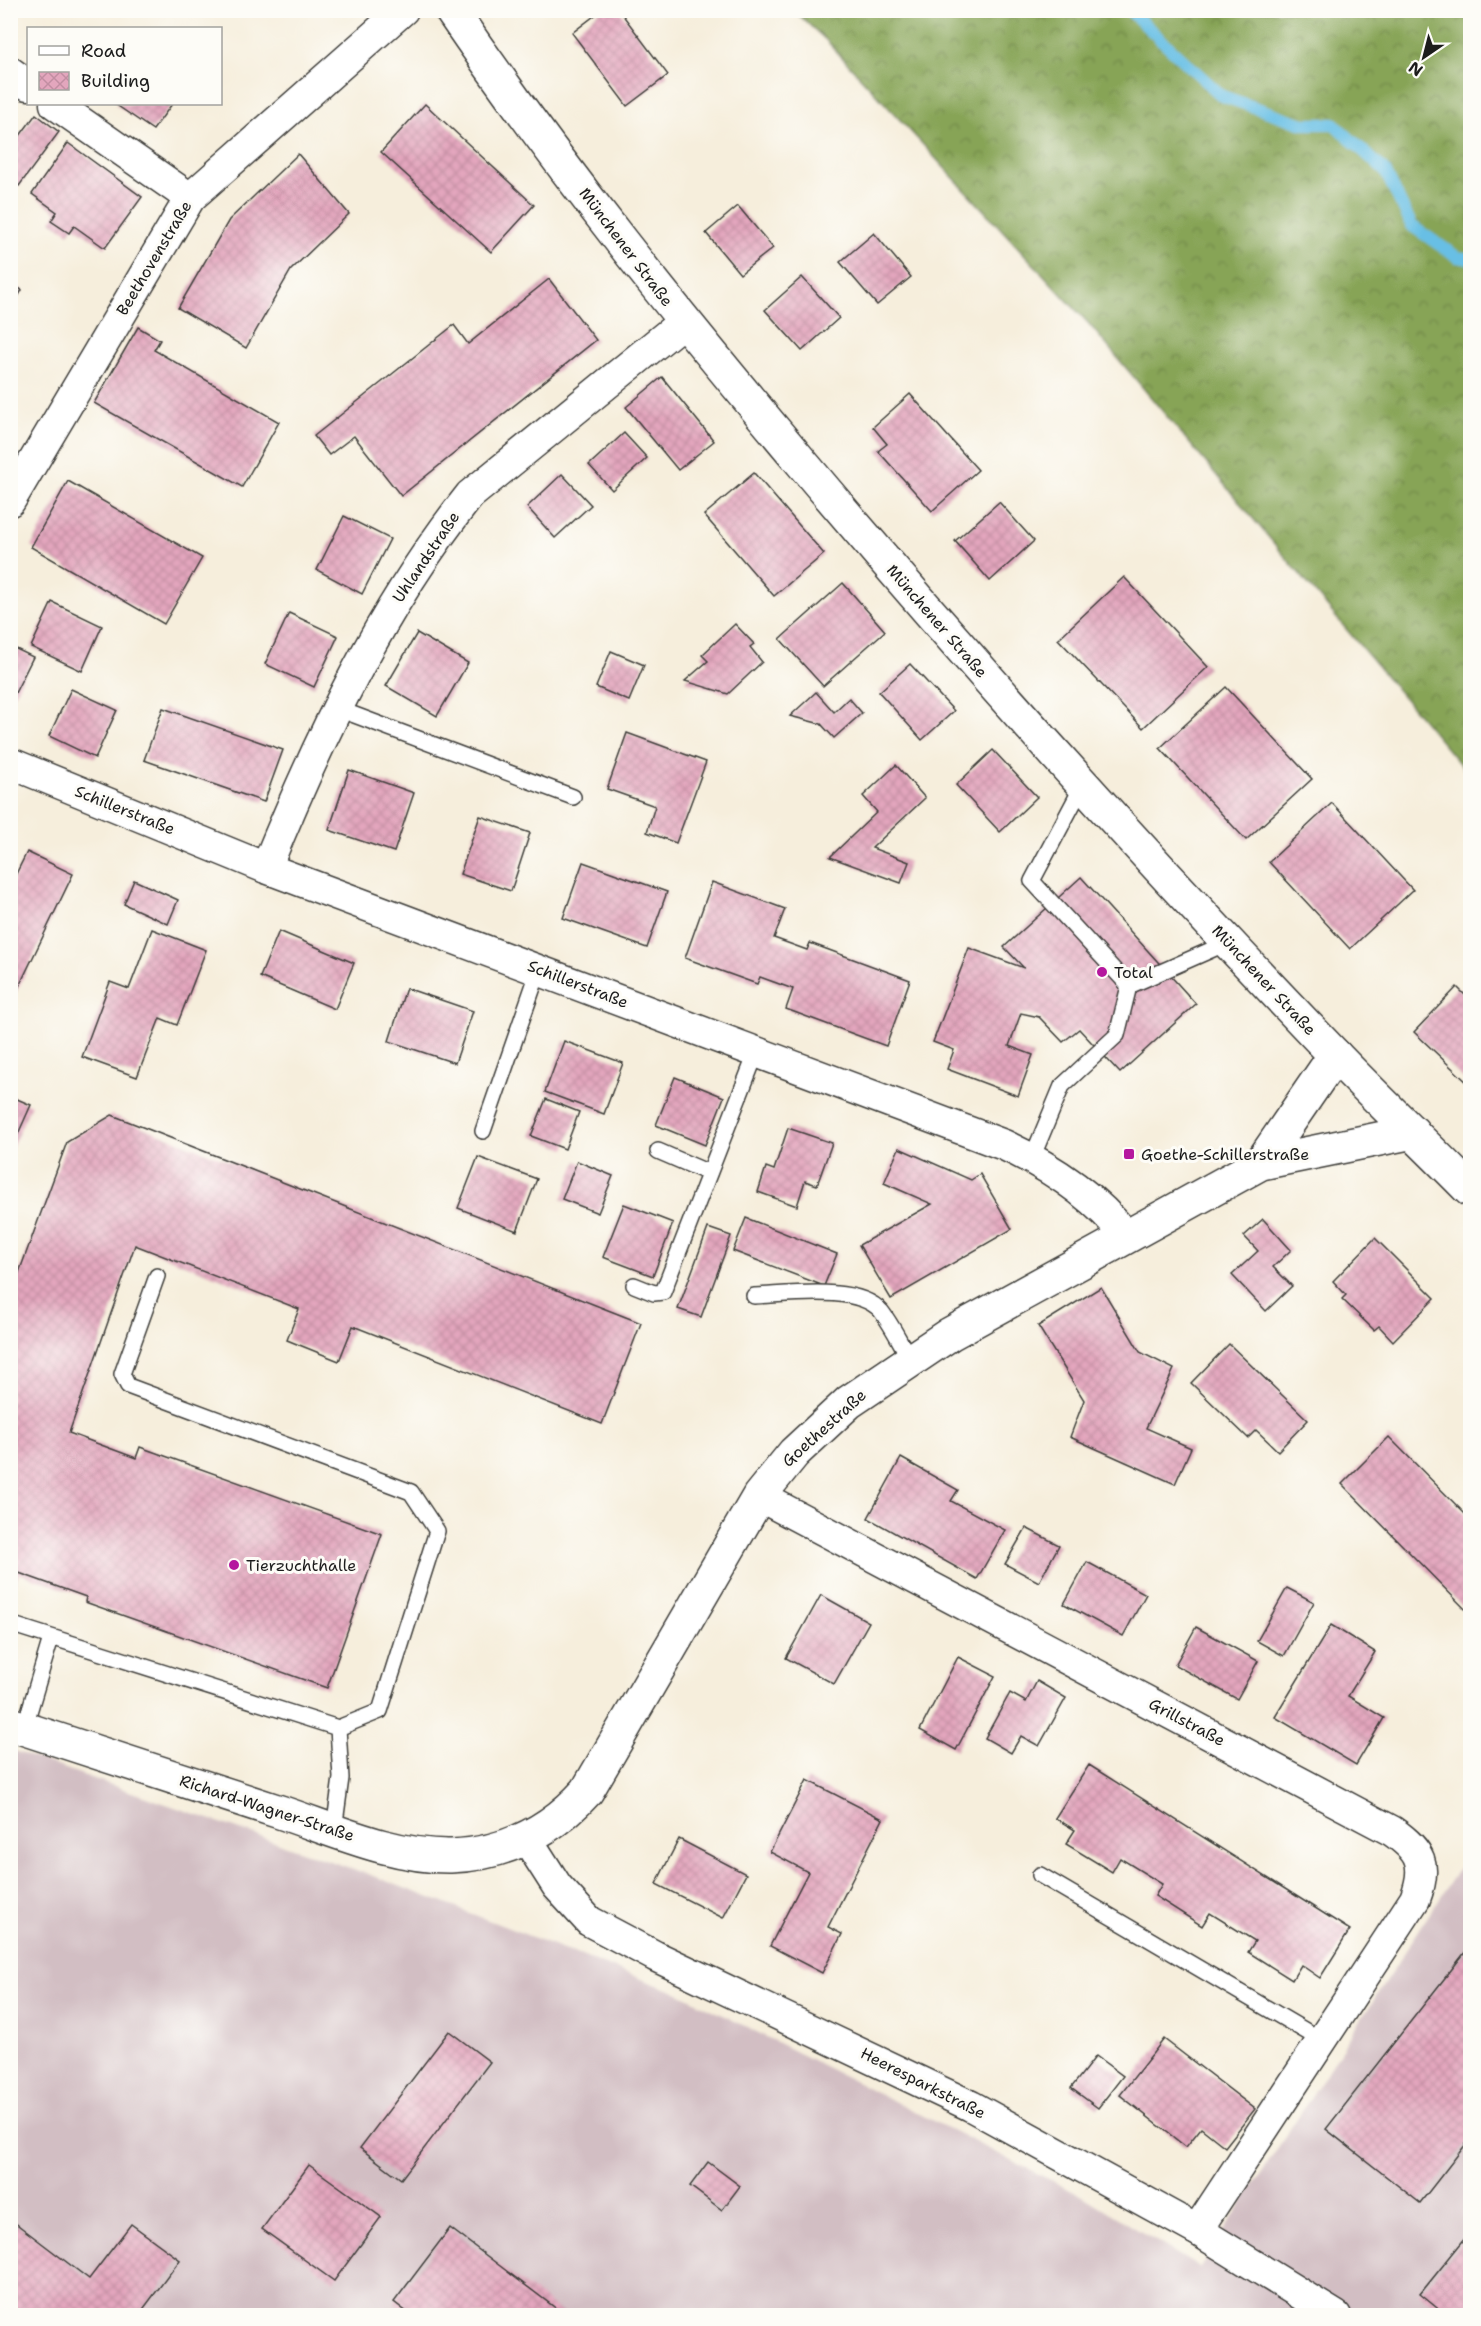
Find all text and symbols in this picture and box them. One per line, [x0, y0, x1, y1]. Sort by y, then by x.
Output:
legend [27, 27, 222, 105]
north arrow [1394, 27, 1454, 87]
text: Road [81, 39, 126, 63]
text: N [1404, 57, 1427, 81]
text: Building [81, 69, 150, 93]
street label: Münchener Straße [574, 183, 678, 311]
street label: Beethovenstraße [111, 197, 197, 319]
street label: Uhlandstraße [388, 507, 464, 607]
street label: Münchener Straße [882, 560, 992, 682]
street label: Schillerstraße [72, 780, 178, 840]
street label: Münchener Straße [1207, 920, 1321, 1040]
street label: Schillerstraße [525, 955, 631, 1013]
place label: Total [1114, 962, 1153, 983]
marker: Total [1095, 965, 1109, 979]
place label: Goethe-Schillerstraße [1141, 1144, 1309, 1165]
marker: Goethe-Schillerstraße [1122, 1147, 1136, 1161]
street label: Goethestraße [777, 1385, 871, 1471]
place label: Tierzuchthalle [246, 1555, 356, 1576]
marker: Tierzuchthalle [227, 1558, 241, 1572]
street label: Grillstraße [1145, 1693, 1229, 1751]
street label: Richard-Wagner-Straße [177, 1770, 357, 1846]
street label: Heeresparkstraße [857, 2042, 989, 2124]

